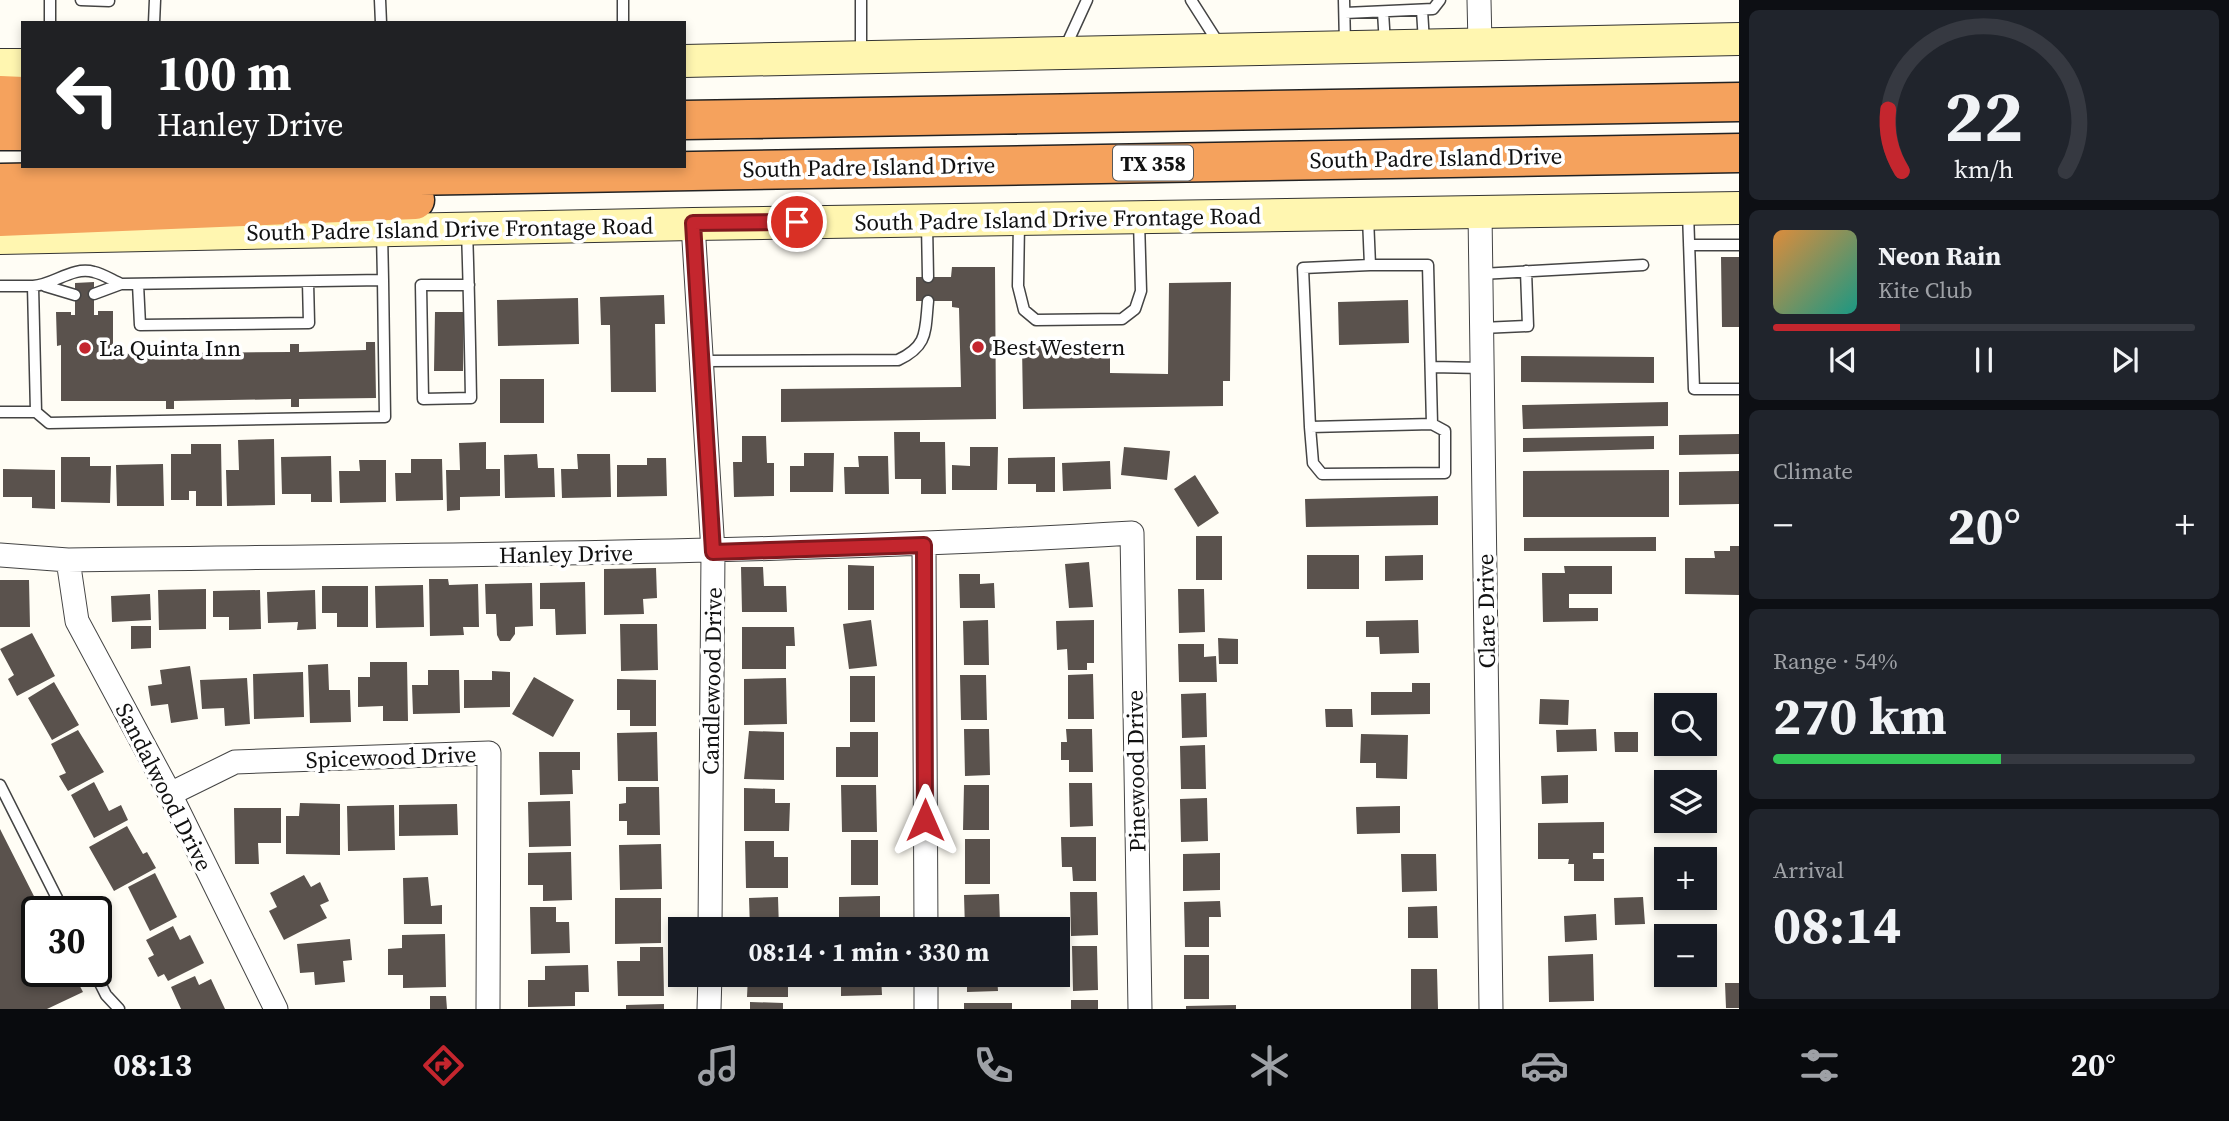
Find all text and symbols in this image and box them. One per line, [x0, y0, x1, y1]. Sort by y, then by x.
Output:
text: 100 m [157, 39, 292, 106]
icon: left [42, 49, 133, 140]
text: 22 [1945, 66, 2023, 165]
text: Hanley Drive [157, 103, 344, 147]
street label: South Padre Island Drive [1309, 140, 1563, 176]
road number: TX 358 [1113, 146, 1193, 180]
street label: South Padre Island Drive [742, 149, 996, 185]
text: km/h [1954, 152, 2014, 186]
pin [767, 192, 827, 252]
street label: South Padre Island Drive Frontage Road [854, 199, 1262, 239]
icon: arrive [778, 203, 816, 241]
street label: South Padre Island Drive Frontage Road [246, 209, 654, 249]
text: Neon Rain [1878, 238, 2001, 274]
text: Kite Club [1878, 274, 1973, 306]
place label: Best Western [992, 331, 1125, 363]
place label: La Quinta Inn [99, 332, 241, 364]
marker: Best Western [970, 339, 986, 355]
marker: La Quinta Inn [77, 340, 93, 356]
icon: previous [1824, 341, 1862, 379]
icon: pause [1965, 341, 2003, 379]
icon: next [2106, 341, 2144, 379]
text: Climate [1773, 455, 1853, 487]
text: 20° [1947, 490, 2021, 561]
text: − [1773, 499, 1793, 551]
text: + [2175, 499, 2195, 551]
street label: Hanley Drive [499, 537, 633, 571]
street label: Clare Drive [1469, 553, 1503, 669]
street label: Candlewood Drive [694, 587, 730, 775]
text: Range · 54% [1773, 645, 1898, 677]
text: 270 km [1773, 680, 1947, 751]
street label: Pinewood Drive [1119, 690, 1153, 852]
map controls [1654, 693, 1717, 987]
button: search [1654, 693, 1717, 756]
street label: Sandalwood Drive [108, 697, 220, 877]
street label: Spicewood Drive [305, 738, 477, 776]
button: layers [1654, 770, 1717, 833]
position arrow [888, 783, 962, 857]
button: + [1654, 847, 1717, 910]
text: Arrival [1773, 854, 1844, 886]
text: 08:14 [1773, 889, 1901, 960]
speed limit sign: 30 [21, 896, 112, 987]
button: − [1654, 924, 1717, 987]
text: 08:14 · 1 min · 330 m [749, 934, 989, 970]
icon: directions [419, 1041, 468, 1090]
icon: music [694, 1041, 743, 1090]
icon: phone [969, 1041, 1018, 1090]
icon: climate [1245, 1041, 1294, 1090]
icon: car [1520, 1041, 1569, 1090]
icon: filters [1795, 1041, 1844, 1090]
text: 08:13 [113, 1043, 192, 1087]
text: 20° [2071, 1043, 2116, 1087]

